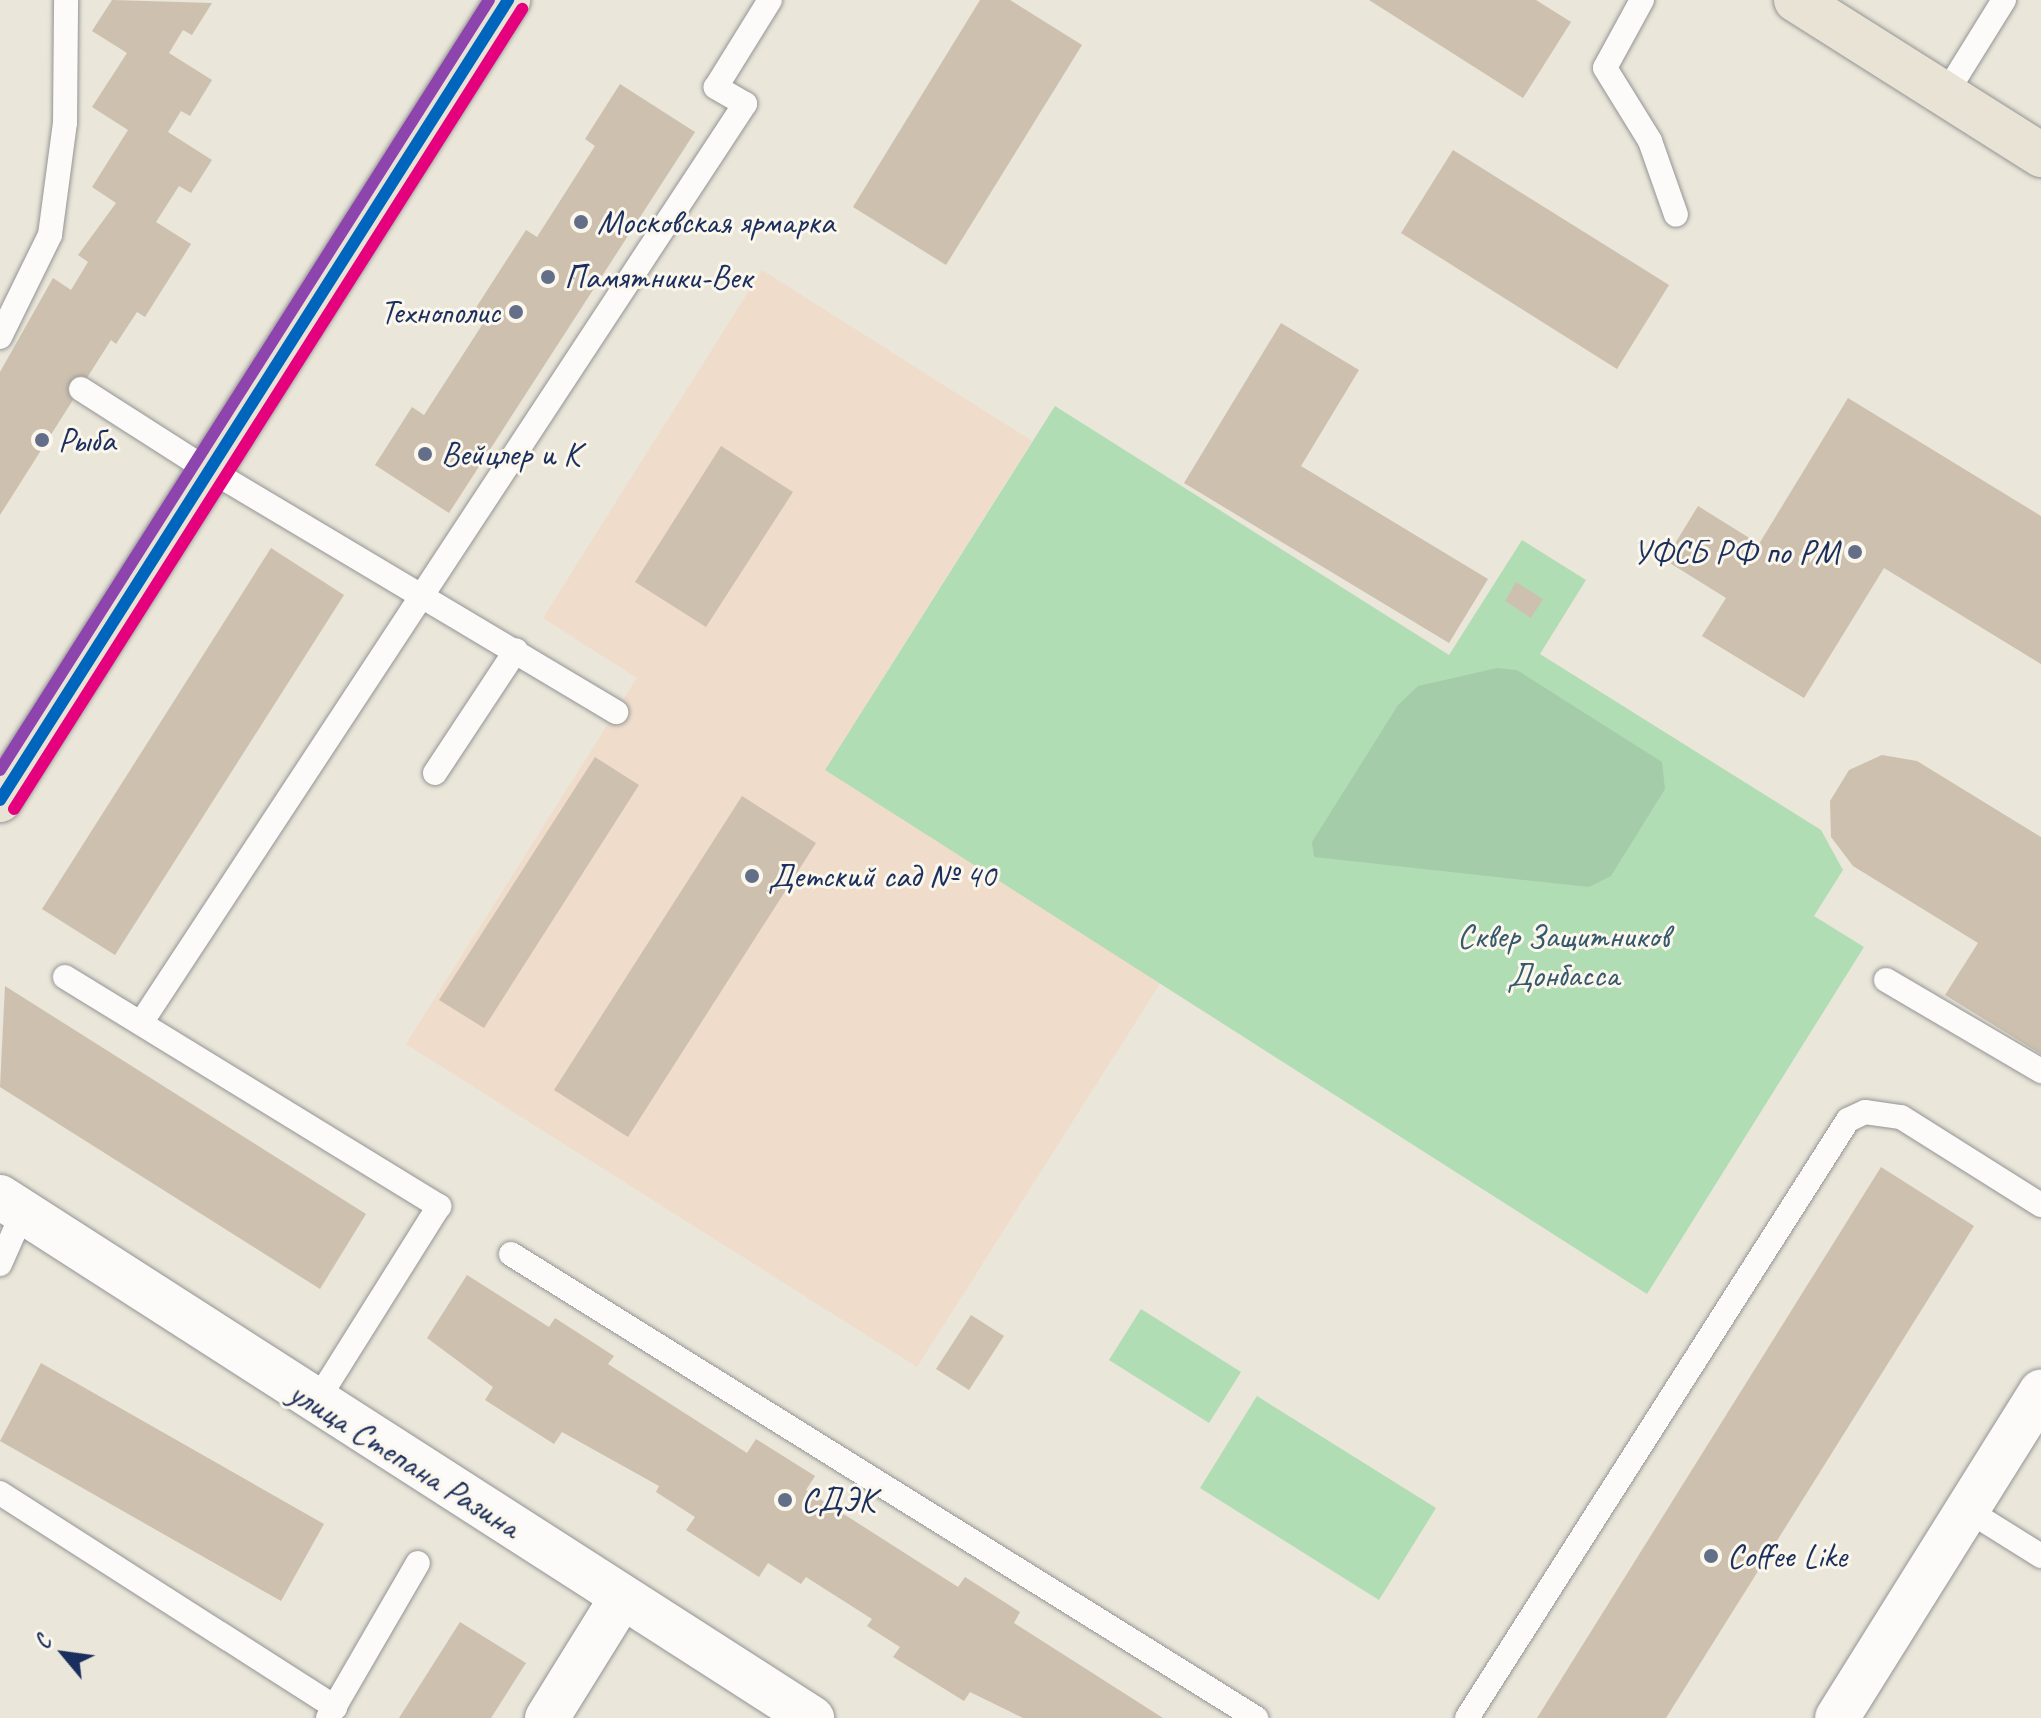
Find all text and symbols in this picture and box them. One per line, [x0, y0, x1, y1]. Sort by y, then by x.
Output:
place label: Московская ярмарка [597, 202, 837, 242]
marker: Московская ярмарка [572, 213, 590, 231]
place label: Памятники-Век [564, 257, 752, 297]
marker: Памятники-Век [539, 268, 557, 286]
place label: Технополис [380, 292, 500, 332]
marker: Технополис [507, 303, 525, 321]
place label: Рыба [58, 420, 115, 460]
marker: Рыба [33, 431, 51, 449]
place label: Вейцлер и К [441, 434, 578, 474]
marker: Вейцлер и К [416, 445, 434, 463]
place label: УФСБ РФ по РМ [1633, 532, 1839, 572]
marker: УФСБ РФ по РМ [1846, 543, 1864, 561]
place label: Детский сад № 40 [768, 856, 996, 896]
marker: Детский сад № 40 [743, 867, 761, 885]
park label: Сквер Защитников Донбасса [1454, 915, 1672, 994]
street label: улица Степана Разина [282, 1372, 528, 1546]
place label: СДЭК [801, 1480, 875, 1520]
marker: СДЭК [776, 1491, 794, 1509]
place label: Coffee Like [1727, 1536, 1847, 1576]
marker: Coffee Like [1702, 1547, 1720, 1565]
north arrow [24, 1614, 104, 1694]
text: С [28, 1631, 58, 1654]

